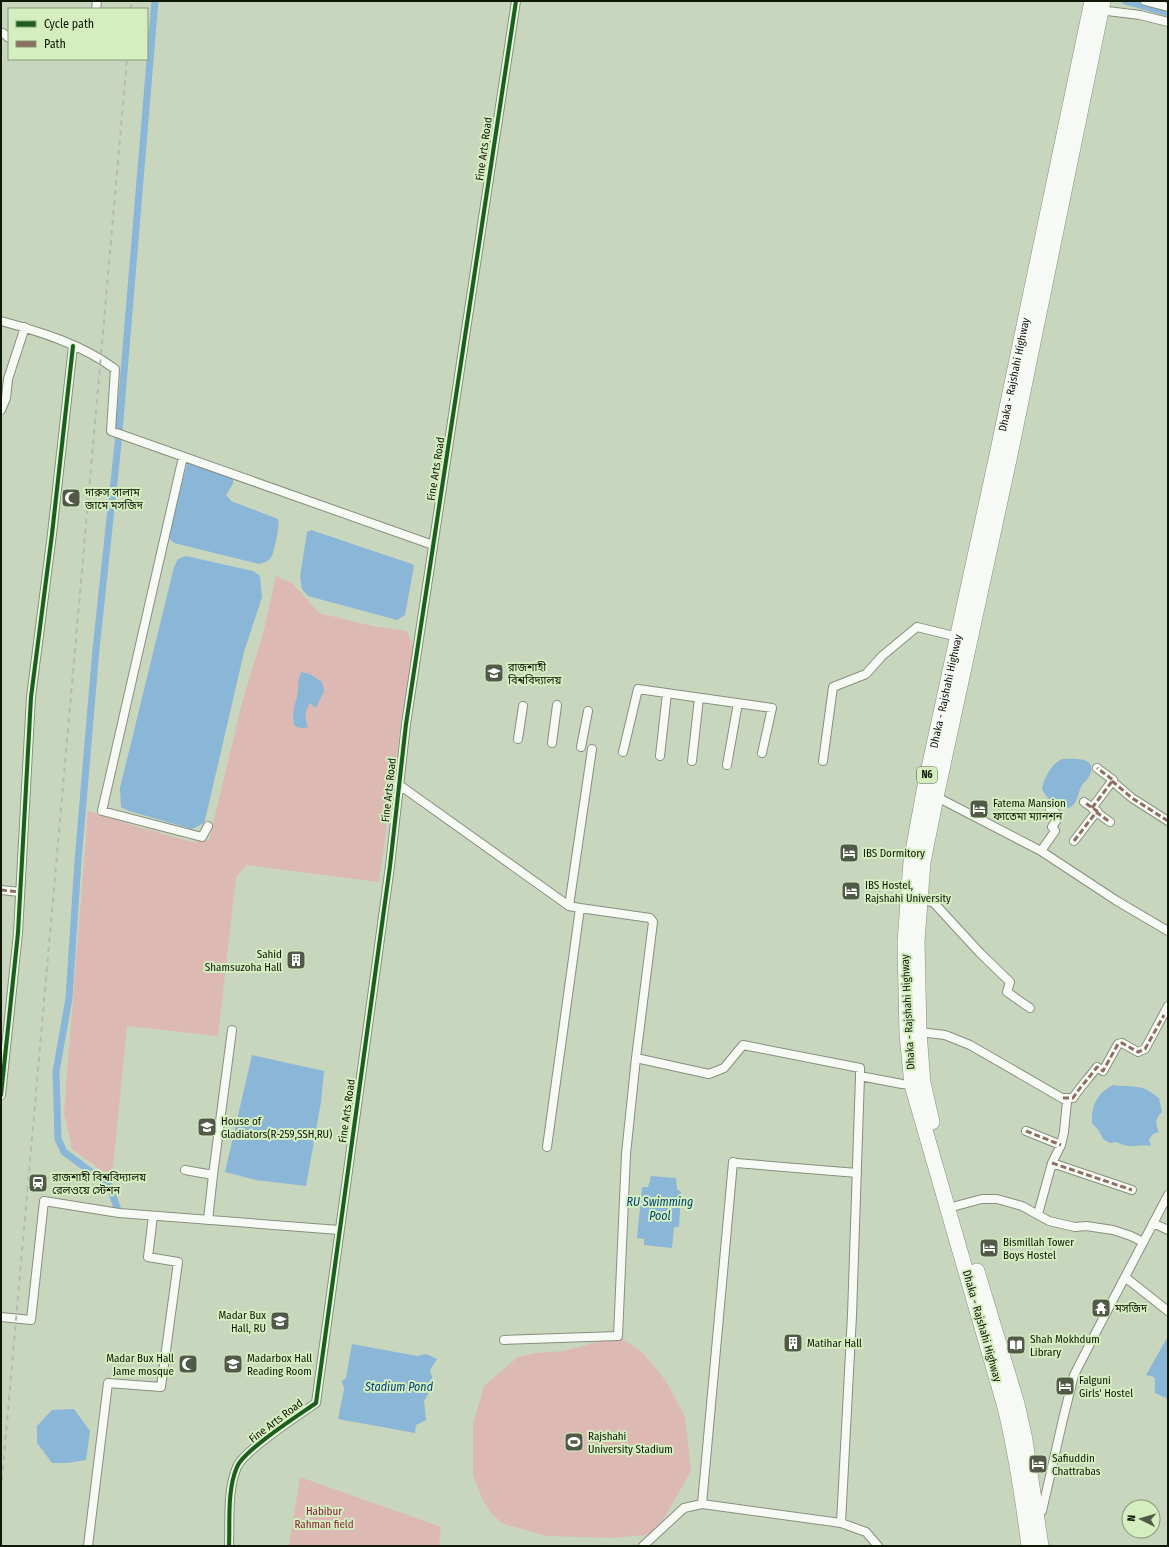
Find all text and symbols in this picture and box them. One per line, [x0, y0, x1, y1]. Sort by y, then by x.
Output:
legend [8, 8, 148, 60]
text: Cycle path [44, 17, 94, 31]
text: Path [44, 37, 66, 51]
street label: Fine Arts Road [473, 116, 495, 182]
street label: Dhaka - Rajshahi Highway [996, 316, 1032, 433]
street label: Fine Arts Road [425, 436, 447, 502]
place label: দারুস সালাম জামে মসজিদ [84, 486, 144, 512]
mosque icon: দারুস সালাম জামে মসজিদ [60, 487, 82, 509]
street label: Dhaka - Rajshahi Highway [927, 633, 964, 749]
place label: রাজশাহী বিশ্ববিদ্যালয় [507, 661, 561, 687]
school or university icon: রাজশাহী বিশ্ববিদ্যালয় [483, 662, 505, 684]
street label: Fine Arts Road [379, 757, 399, 823]
road number: N6 [917, 767, 937, 783]
place label: Fatema Mansion ফাতেমা ম্যানশন [992, 797, 1066, 823]
hotel icon: Fatema Mansion ফাতেমা ম্যানশন [968, 798, 990, 820]
hotel icon: IBS Dormitory [838, 842, 860, 864]
place label: IBS Dormitory [863, 847, 925, 860]
place label: IBS Hostel, Rajshahi University [865, 879, 951, 905]
hotel icon: IBS Hostel, Rajshahi University [840, 880, 862, 902]
place label: Sahid Shamsuzoha Hall [205, 948, 282, 974]
building icon: Sahid Shamsuzoha Hall [285, 949, 307, 971]
street label: Dhaka - Rajshahi Highway [898, 954, 918, 1070]
street label: Fine Arts Road [336, 1078, 358, 1144]
place label: House of Gladiators(R-259,SSH,RU) [221, 1115, 332, 1141]
school or university icon: House of Gladiators(R-259,SSH,RU) [196, 1116, 218, 1138]
place label: রাজশাহী বিশ্ববিদ্যালয় রেলওয়ে স্টেশন [51, 1171, 146, 1197]
station icon: রাজশাহী বিশ্ববিদ্যালয় রেলওয়ে স্টেশন [27, 1172, 49, 1194]
water label: RU Swimming Pool [627, 1195, 693, 1223]
place label: Bismillah Tower Boys Hostel [1003, 1236, 1074, 1262]
hotel icon: Bismillah Tower Boys Hostel [978, 1237, 1000, 1259]
street label: Dhaka - Rajshahi Highway [960, 1269, 1004, 1384]
temple icon: মসজিদ [1090, 1297, 1112, 1319]
place label: মসজিদ [1114, 1302, 1148, 1315]
place label: Madar Bux Hall, RU [218, 1309, 266, 1335]
school or university icon: Madar Bux Hall, RU [269, 1310, 291, 1332]
building icon: Matihar Hall [782, 1332, 804, 1354]
place label: Shah Mokhdum Library [1030, 1333, 1100, 1359]
library icon: Shah Mokhdum Library [1005, 1334, 1027, 1356]
place label: Matihar Hall [807, 1337, 862, 1350]
place label: Madar Bux Hall Jame mosque [106, 1352, 174, 1378]
place label: Madarbox Hall Reading Room [247, 1352, 312, 1378]
mosque icon: Madar Bux Hall Jame mosque [177, 1353, 199, 1375]
school or university icon: Madarbox Hall Reading Room [222, 1353, 244, 1375]
place label: Falguni Girls' Hostel [1079, 1374, 1133, 1400]
hotel icon: Falguni Girls' Hostel [1054, 1375, 1076, 1397]
water label: Stadium Pond [364, 1380, 434, 1394]
street label: Fine Arts Road [246, 1396, 306, 1446]
place label: Rajshahi University Stadium [588, 1430, 673, 1456]
sports icon: Rajshahi University Stadium [563, 1431, 585, 1453]
place label: Safiuddin Chattrabas [1052, 1452, 1101, 1478]
hotel icon: Safiuddin Chattrabas [1027, 1453, 1049, 1475]
north arrow [1121, 1499, 1161, 1539]
park label: Habibur Rahman field [294, 1505, 354, 1531]
text: N [1125, 1514, 1138, 1522]

